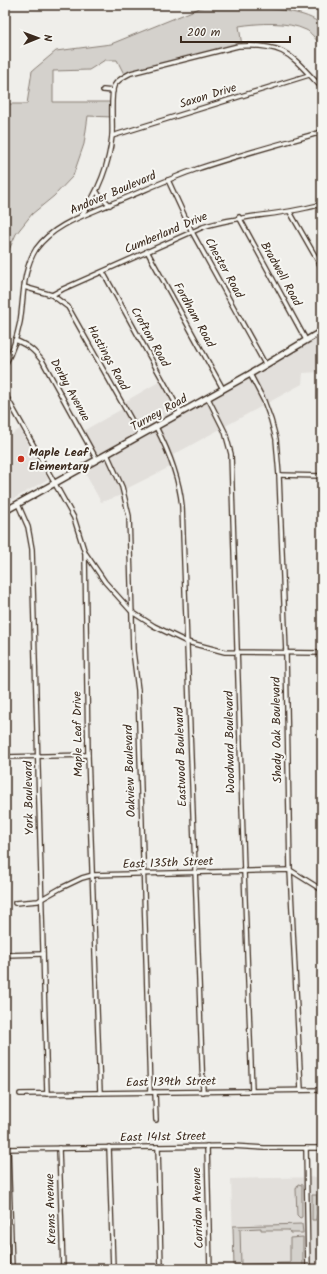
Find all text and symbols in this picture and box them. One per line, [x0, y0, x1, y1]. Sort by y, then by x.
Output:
north arrow [18, 18, 58, 58]
scale bar [181, 18, 290, 44]
text: 200 m [187, 23, 221, 42]
text: N [38, 34, 56, 42]
street label: Saxon Drive [177, 78, 239, 114]
street label: Andover Boulevard [67, 166, 160, 220]
street label: Cumberland Drive [121, 207, 211, 259]
street label: Chester Road [199, 234, 249, 303]
street label: Bradwell Road [255, 238, 307, 311]
street label: Fordham Road [168, 279, 220, 352]
street label: Crofton Road [126, 303, 175, 372]
street label: Hastings Road [82, 322, 134, 395]
street label: Derby Avenue [45, 355, 95, 425]
street label: Turney Road [127, 389, 192, 436]
place label: Maple Leaf Elementary [29, 443, 90, 476]
marker: Maple Leaf Elementary [16, 454, 26, 464]
street label: Shady Oak Boulevard [267, 676, 287, 783]
street label: Maple Leaf Drive [68, 690, 88, 777]
street label: Woodward Boulevard [220, 690, 240, 793]
street label: Eastwood Boulevard [170, 706, 192, 807]
street label: Oakview Boulevard [119, 723, 141, 818]
street label: York Boulevard [19, 760, 39, 835]
street label: East 135th Street [122, 852, 214, 874]
street label: East 139th Street [126, 1072, 217, 1092]
street label: East 141st Street [120, 1127, 207, 1147]
street label: Corridon Avenue [187, 1166, 209, 1249]
street label: Krems Avenue [40, 1172, 62, 1245]

